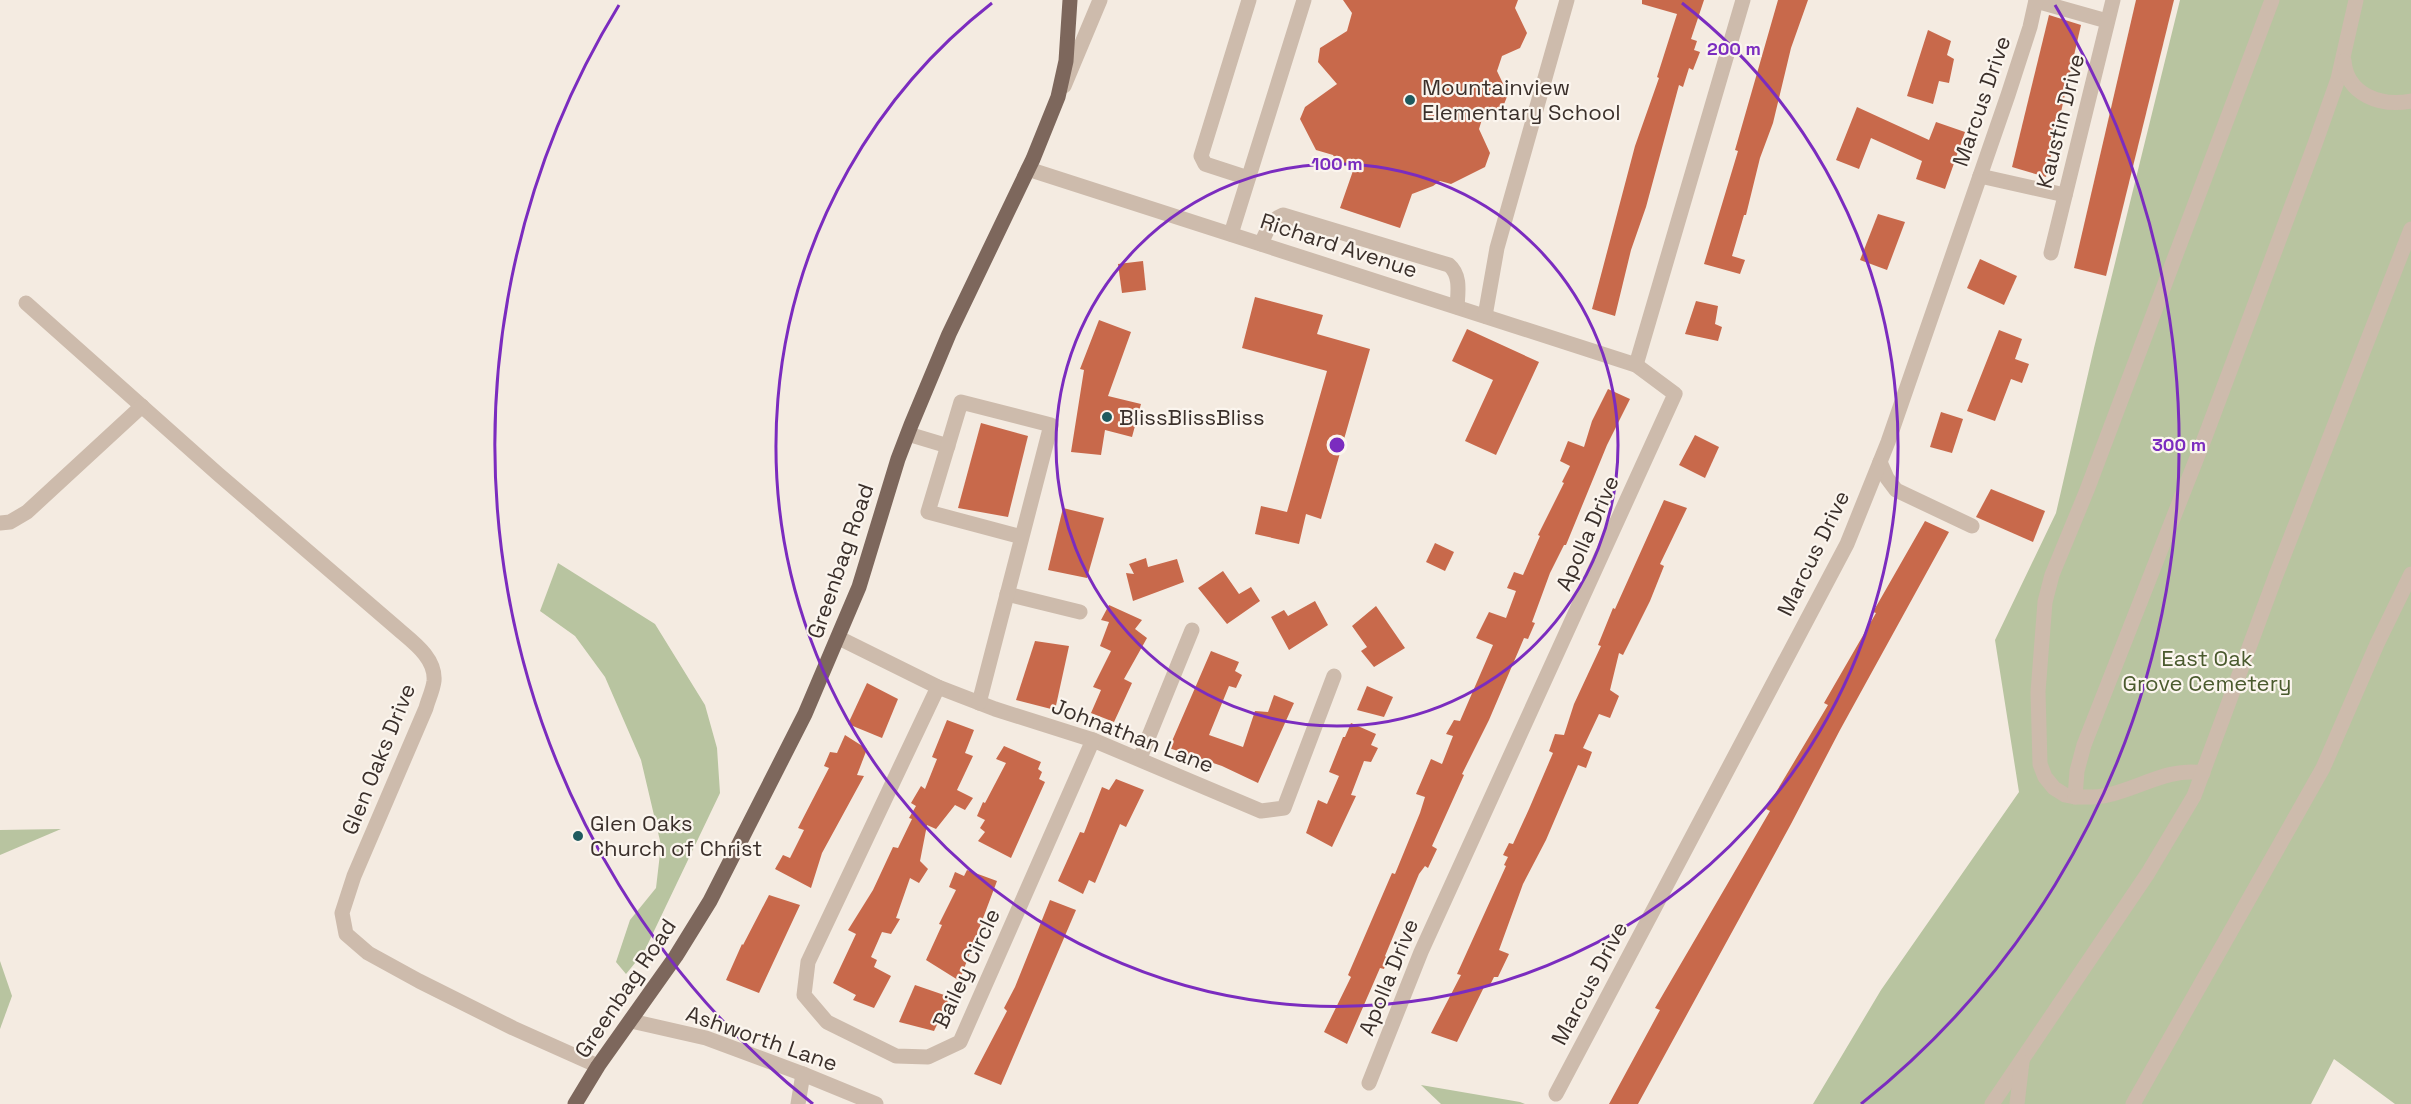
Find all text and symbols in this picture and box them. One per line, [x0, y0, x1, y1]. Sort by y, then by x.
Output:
street label: Marcus Drive [1946, 32, 2016, 170]
text: 200 m [1707, 37, 1761, 60]
street label: Kaustin Drive [2030, 51, 2090, 191]
place label: Mountainview Elementary School [1422, 73, 1621, 126]
marker: Mountainview Elementary School [1403, 93, 1417, 107]
text: 100 m [1311, 152, 1363, 175]
street label: Richard Avenue [1257, 206, 1421, 284]
place label: BlissBlissBliss [1119, 403, 1265, 431]
marker: BlissBlissBliss [1100, 410, 1114, 424]
text: 300 m [2152, 433, 2206, 456]
centre of rings [1327, 435, 1347, 455]
street label: Apolla Drive [1549, 471, 1625, 595]
street label: Greenbag Road [800, 480, 880, 642]
street label: Marcus Drive [1771, 486, 1855, 620]
park label: East Oak Grove Cemetery [2123, 644, 2291, 697]
street label: Glen Oaks Drive [335, 679, 421, 839]
street label: Johnathan Lane [1048, 691, 1218, 779]
place label: Glen Oaks Church of Christ [590, 809, 762, 862]
marker: Glen Oaks Church of Christ [571, 829, 585, 843]
street label: Bailey Circle [926, 904, 1006, 1032]
street label: Greenbag Road [568, 913, 682, 1063]
street label: Apolla Drive [1352, 915, 1424, 1039]
street label: Marcus Drive [1545, 916, 1633, 1050]
street label: Ashworth Lane [682, 999, 842, 1077]

